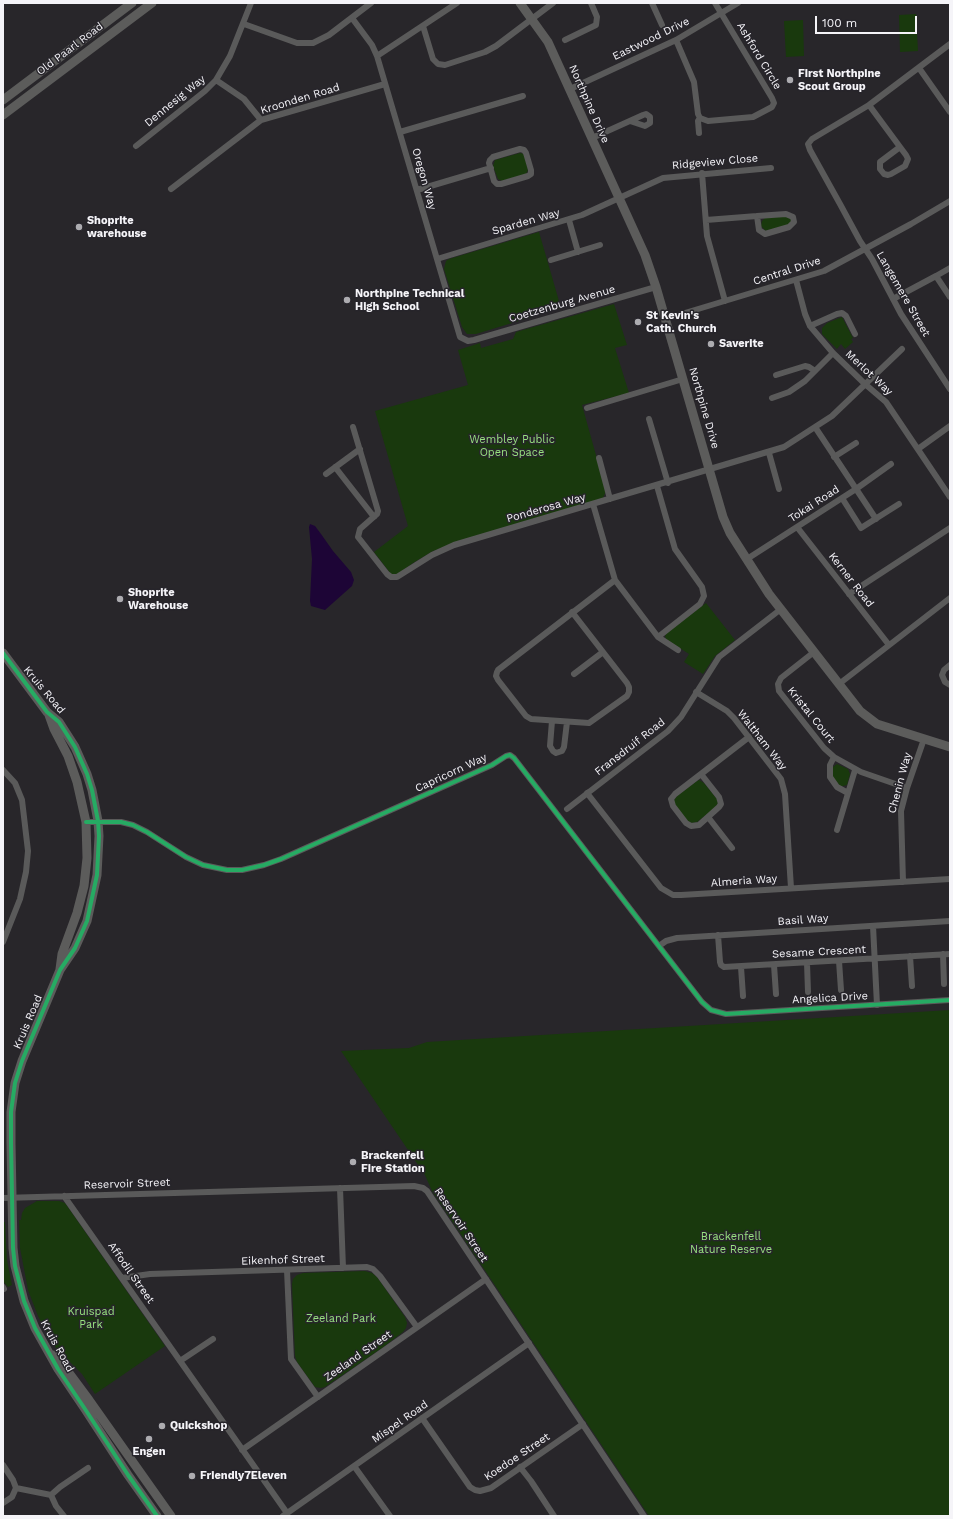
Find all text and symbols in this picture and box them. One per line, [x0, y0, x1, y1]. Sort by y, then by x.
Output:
scale bar [817, 8, 919, 34]
street label: Eastwood Drive [610, 15, 692, 63]
text: 100 m [822, 16, 857, 30]
street label: Old Paarl Road [34, 20, 106, 78]
street label: Ashford Circle [734, 20, 784, 92]
street label: Northpine Drive [566, 63, 612, 145]
place label: First Northpine Scout Group [798, 67, 881, 93]
street label: Dennesig Way [142, 72, 208, 130]
marker: First Northpine Scout Group [785, 75, 795, 85]
street label: Kroonden Road [259, 81, 341, 117]
street label: Oregon Way [409, 147, 439, 211]
street label: Ridgeview Close [671, 152, 759, 172]
street label: Sparden Way [491, 206, 561, 238]
place label: Shoprite warehouse [87, 214, 147, 240]
marker: Shoprite warehouse [74, 222, 84, 232]
street label: Langemere Street [873, 249, 933, 339]
street label: Central Drive [752, 254, 822, 288]
street label: Coetzenburg Avenue [507, 282, 617, 326]
place label: Northpine Technical High School [355, 287, 464, 313]
marker: Northpine Technical High School [342, 295, 352, 305]
place label: St Kevin's Cath. Church [646, 309, 717, 335]
marker: St Kevin's Cath. Church [633, 317, 643, 327]
place label: Saverite [719, 337, 764, 351]
marker: Saverite [706, 339, 716, 349]
street label: Merlot Way [843, 348, 895, 398]
street label: Northpine Drive [686, 366, 722, 450]
park label: Wembley Public Open Space [469, 433, 555, 459]
street label: Tokai Road [786, 483, 842, 525]
street label: Ponderosa Way [505, 490, 587, 526]
street label: Kerner Road [826, 550, 876, 610]
place label: Shoprite Warehouse [128, 586, 188, 612]
marker: Shoprite Warehouse [115, 594, 125, 604]
street label: Kruis Road [20, 664, 68, 716]
street label: Kristal Court [784, 684, 838, 746]
street label: Waltham Way [734, 707, 790, 773]
street label: Fransdruif Road [592, 715, 668, 779]
street label: Capricorn Way [413, 751, 489, 795]
street label: Chenin Way [886, 751, 914, 815]
street label: Almeria Way [710, 872, 778, 890]
street label: Basil Way [777, 912, 829, 928]
street label: Sesame Crescent [772, 943, 866, 961]
street label: Angelica Drive [792, 989, 868, 1007]
street label: Kruis Road [11, 993, 45, 1051]
place label: Brackenfell Fire Station [361, 1149, 425, 1175]
marker: Brackenfell Fire Station [348, 1157, 358, 1167]
street label: Reservoir Street [83, 1176, 171, 1192]
street label: Reservoir Street [431, 1185, 491, 1265]
park label: Brackenfell Nature Reserve [690, 1230, 772, 1256]
street label: Affodil Street [105, 1240, 157, 1306]
street label: Eikenhof Street [241, 1252, 325, 1268]
park label: Kruispad Park [67, 1305, 115, 1331]
park label: Zeeland Park [306, 1312, 376, 1326]
street label: Kruis Road [37, 1318, 77, 1374]
street label: Zeeland Street [322, 1328, 394, 1384]
street label: Mispel Road [369, 1398, 431, 1446]
place label: Quickshop [170, 1419, 227, 1433]
marker: Quickshop [157, 1421, 167, 1431]
street label: Koedoe Street [482, 1430, 552, 1484]
marker: Engen [144, 1434, 154, 1444]
place label: Engen [132, 1445, 166, 1459]
place label: Friendly7Eleven [200, 1469, 287, 1483]
marker: Friendly7Eleven [187, 1471, 197, 1481]

